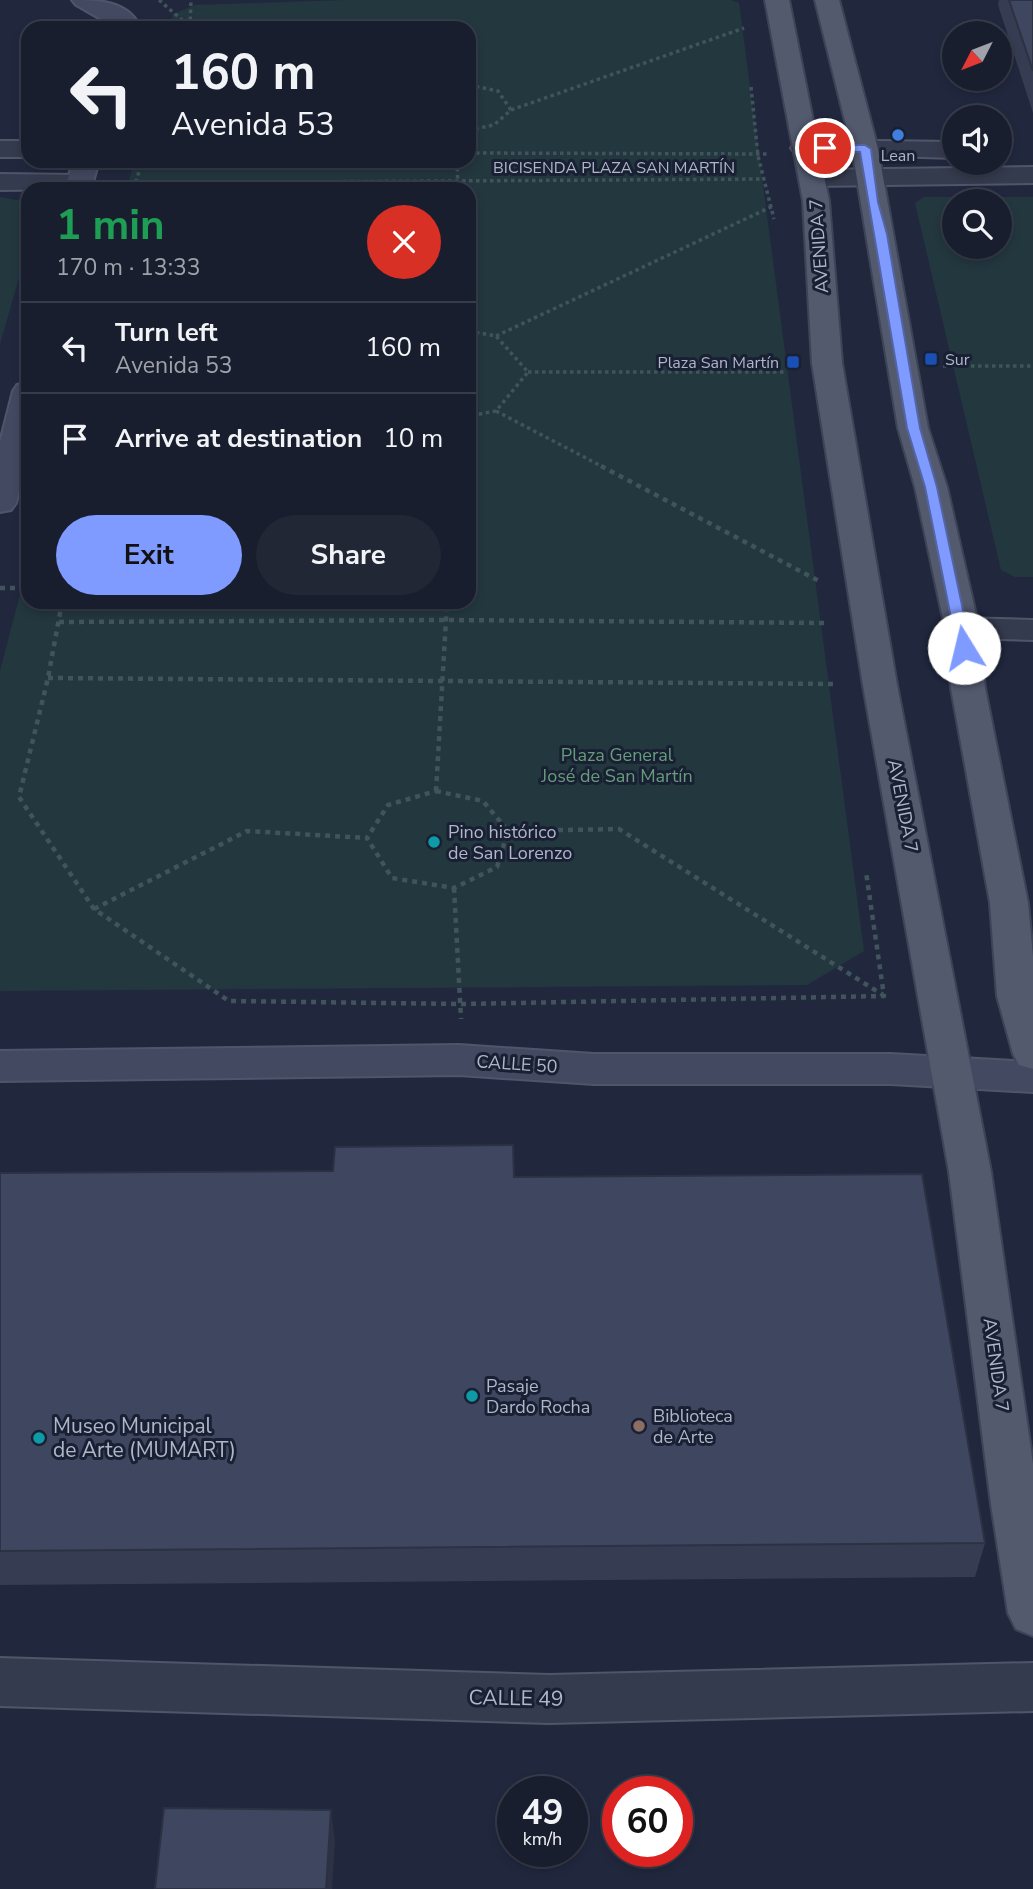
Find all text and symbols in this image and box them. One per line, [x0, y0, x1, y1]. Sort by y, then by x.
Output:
north arrow [942, 21, 1012, 91]
map controls [942, 21, 1012, 259]
text: 160 m [171, 39, 315, 106]
icon: left [56, 49, 147, 140]
text: Avenida 53 [171, 103, 335, 146]
button: sound [942, 105, 1012, 175]
pin [795, 118, 855, 178]
marker: Lean [890, 127, 906, 143]
icon: arrive [806, 129, 844, 167]
place label: Lean [881, 145, 915, 167]
street label: BICISENDA PLAZA SAN MARTÍN [493, 157, 735, 179]
button: search [942, 189, 1012, 259]
text: 1 min [56, 197, 165, 254]
street label: AVENIDA 7 [804, 198, 834, 294]
button: close [367, 205, 441, 279]
text: 170 m · 13:33 [56, 252, 201, 283]
text: Turn left [115, 315, 218, 350]
icon: left [56, 329, 94, 367]
text: 160 m [365, 330, 441, 365]
place label: Sur [945, 349, 970, 371]
text: Avenida 53 [115, 350, 233, 381]
marker: Sur [923, 351, 939, 367]
place label: Plaza San Martín [658, 352, 779, 374]
marker: Plaza San Martín [785, 354, 801, 370]
icon: arrive [56, 420, 94, 458]
text: Arrive at destination [115, 421, 362, 456]
text: 10 m [383, 421, 443, 456]
button: Exit [56, 515, 242, 595]
button: Share [256, 515, 441, 595]
position arrow [927, 611, 1001, 685]
park label: Plaza General José de San Martín [540, 743, 693, 788]
street label: AVENIDA 7 [882, 757, 924, 855]
place label: Pino histórico de San Lorenzo [448, 820, 572, 865]
marker: Pino histórico de San Lorenzo [426, 834, 442, 850]
street label: CALLE 50 [476, 1049, 558, 1079]
street label: AVENIDA 7 [978, 1316, 1014, 1414]
place label: Pasaje Dardo Rocha [486, 1374, 590, 1419]
marker: Pasaje Dardo Rocha [464, 1388, 480, 1404]
place label: Biblioteca de Arte [653, 1404, 733, 1449]
place label: Museo Municipal de Arte (MUMART) [53, 1412, 236, 1464]
marker: Biblioteca de Arte [631, 1418, 647, 1434]
marker: Museo Municipal de Arte (MUMART) [31, 1430, 47, 1446]
street label: CALLE 49 [468, 1683, 564, 1713]
speed limit sign: 60 [602, 1776, 693, 1867]
text: 49 [521, 1789, 564, 1836]
text: km/h [523, 1827, 562, 1851]

